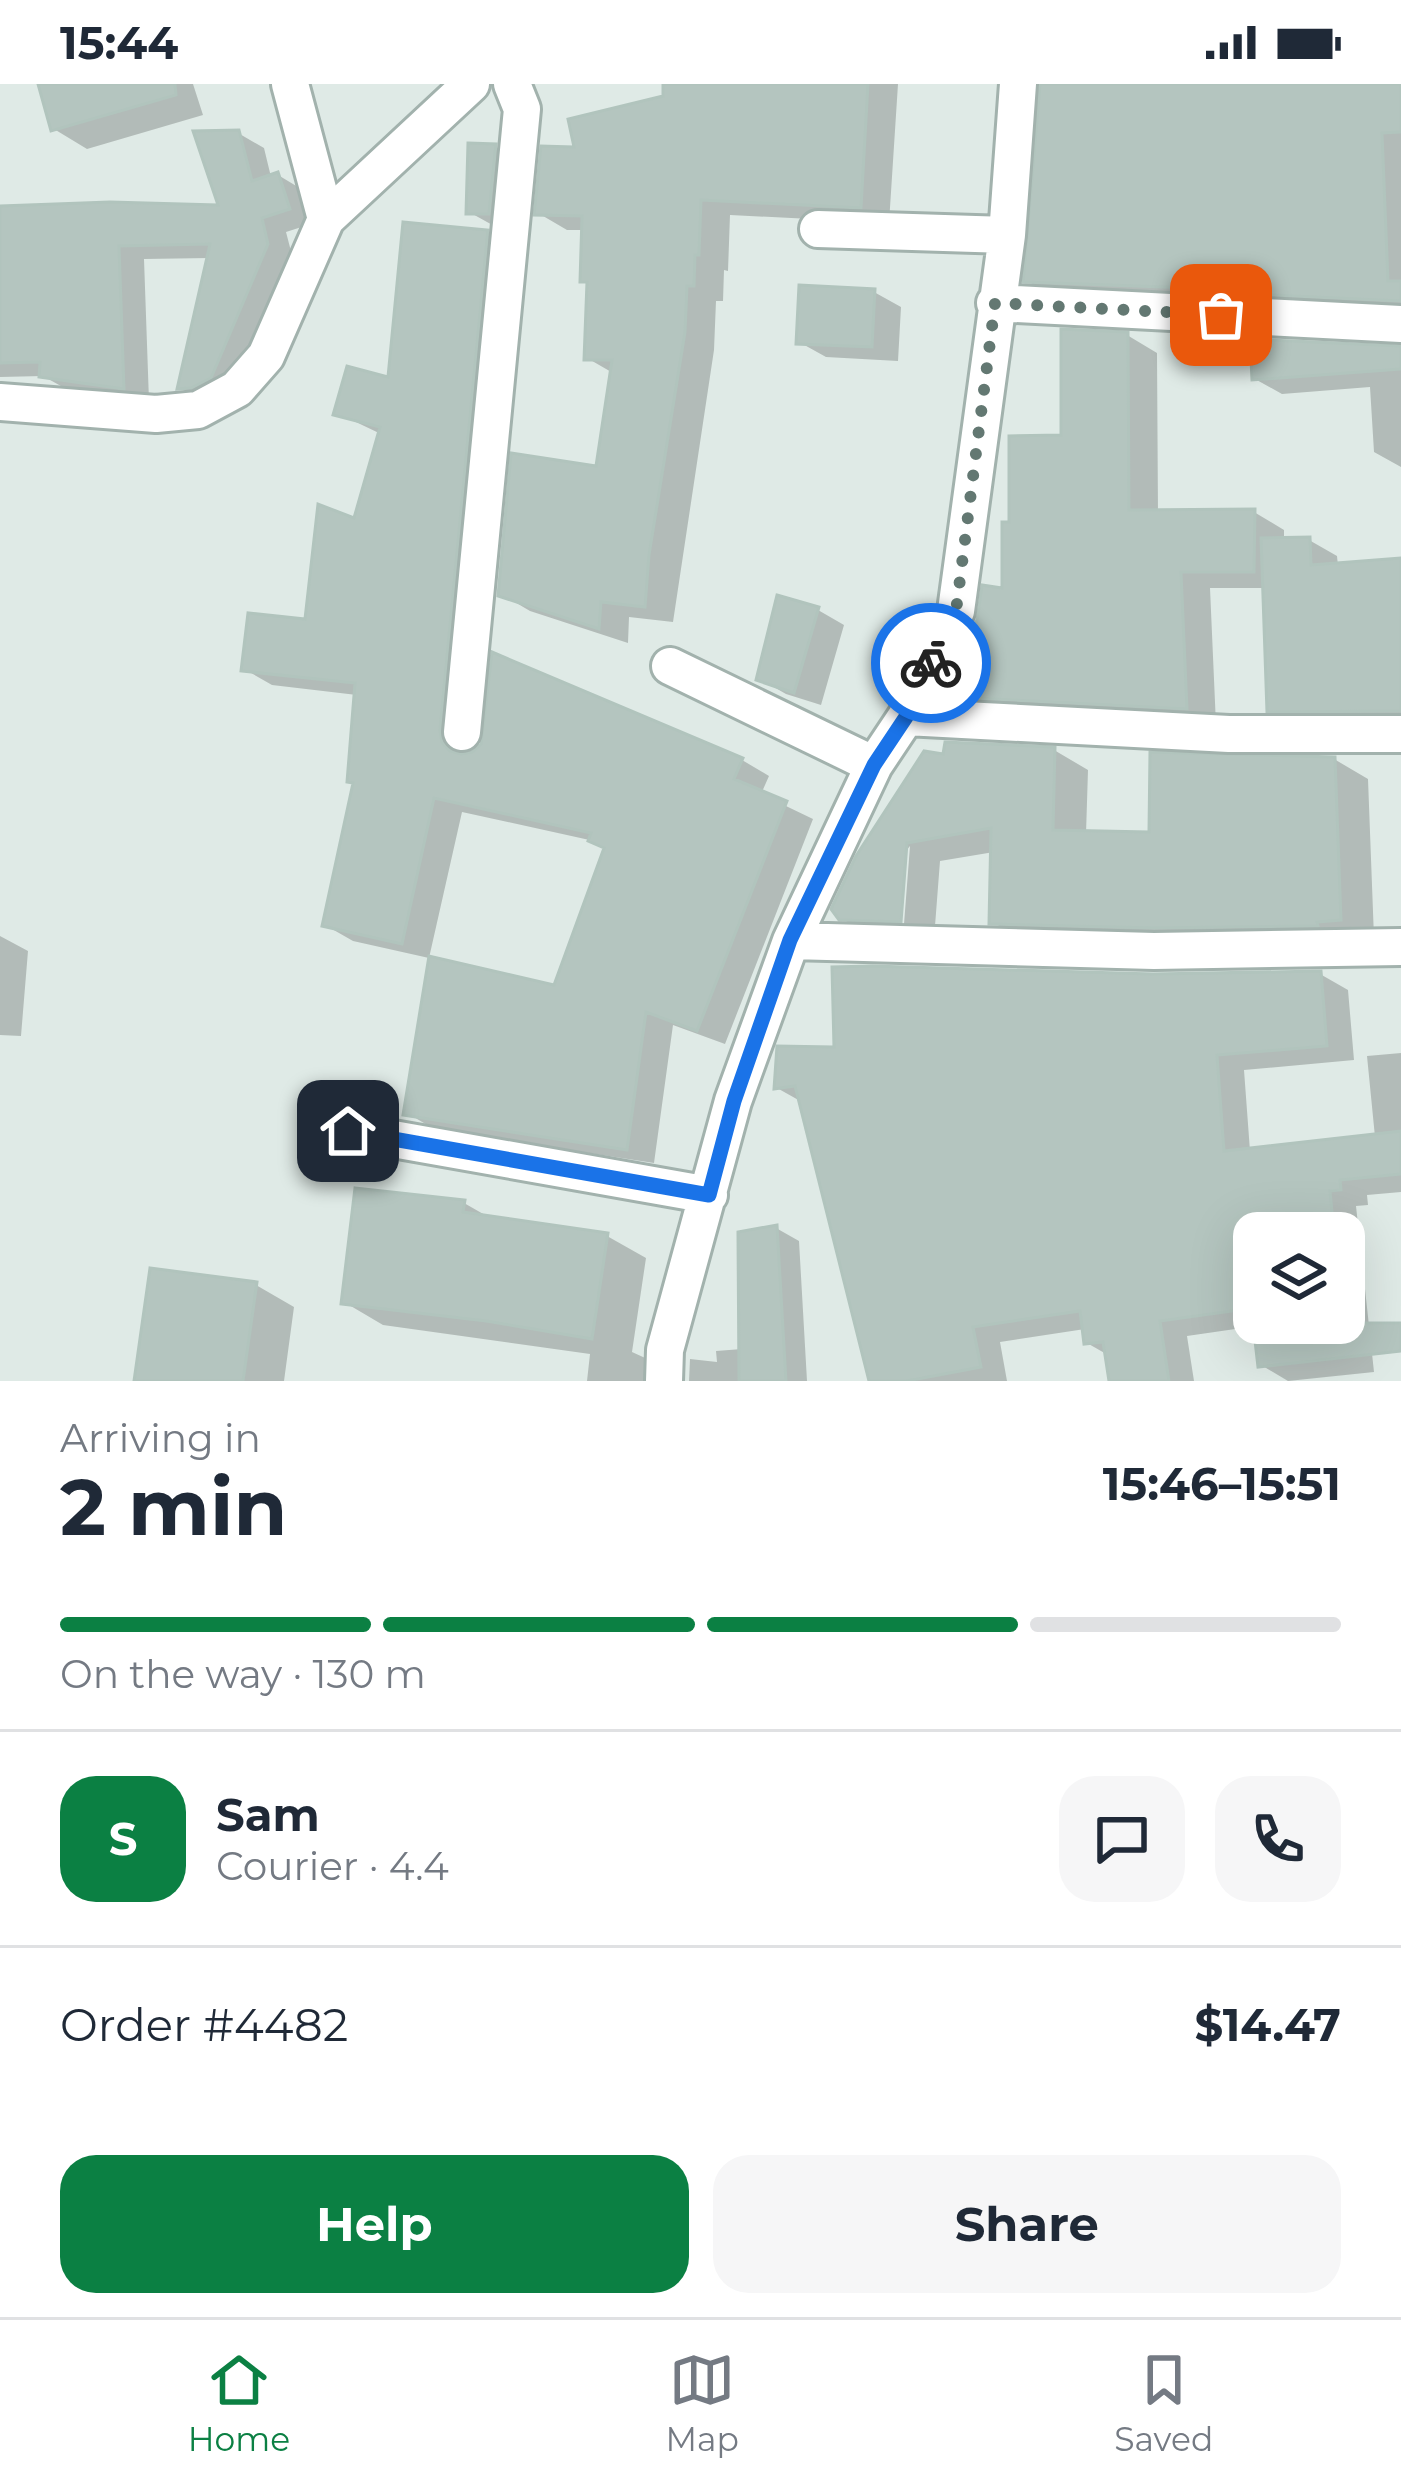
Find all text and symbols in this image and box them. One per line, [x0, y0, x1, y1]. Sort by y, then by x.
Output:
text: 15:44 [60, 15, 178, 70]
pin [1170, 264, 1272, 366]
icon: bag [1188, 282, 1254, 348]
courier [871, 603, 991, 723]
icon: bike [898, 630, 964, 696]
pin [297, 1080, 399, 1182]
icon: home [315, 1098, 381, 1164]
map controls [1233, 1212, 1365, 1344]
button: layers [1233, 1212, 1365, 1344]
text: Arriving in [60, 1414, 261, 1462]
text: 15:46–15:51 [1103, 1456, 1341, 1511]
text: 2 min [60, 1459, 287, 1555]
text: On the way · 130 m [60, 1650, 426, 1698]
button: chat [1059, 1776, 1185, 1902]
button: phone [1215, 1776, 1341, 1902]
text: Sam [216, 1787, 320, 1842]
text: S [109, 1811, 137, 1866]
text: Courier · 4.4 [216, 1842, 449, 1890]
text: Order #4482 [60, 1997, 348, 2052]
text: $14.47 [1194, 1997, 1341, 2052]
button: Help [60, 2155, 689, 2293]
button: Share [713, 2155, 1341, 2293]
tab: Home [188, 2347, 290, 2459]
tab: Map [665, 2347, 739, 2459]
tab: Saved [1114, 2347, 1213, 2459]

